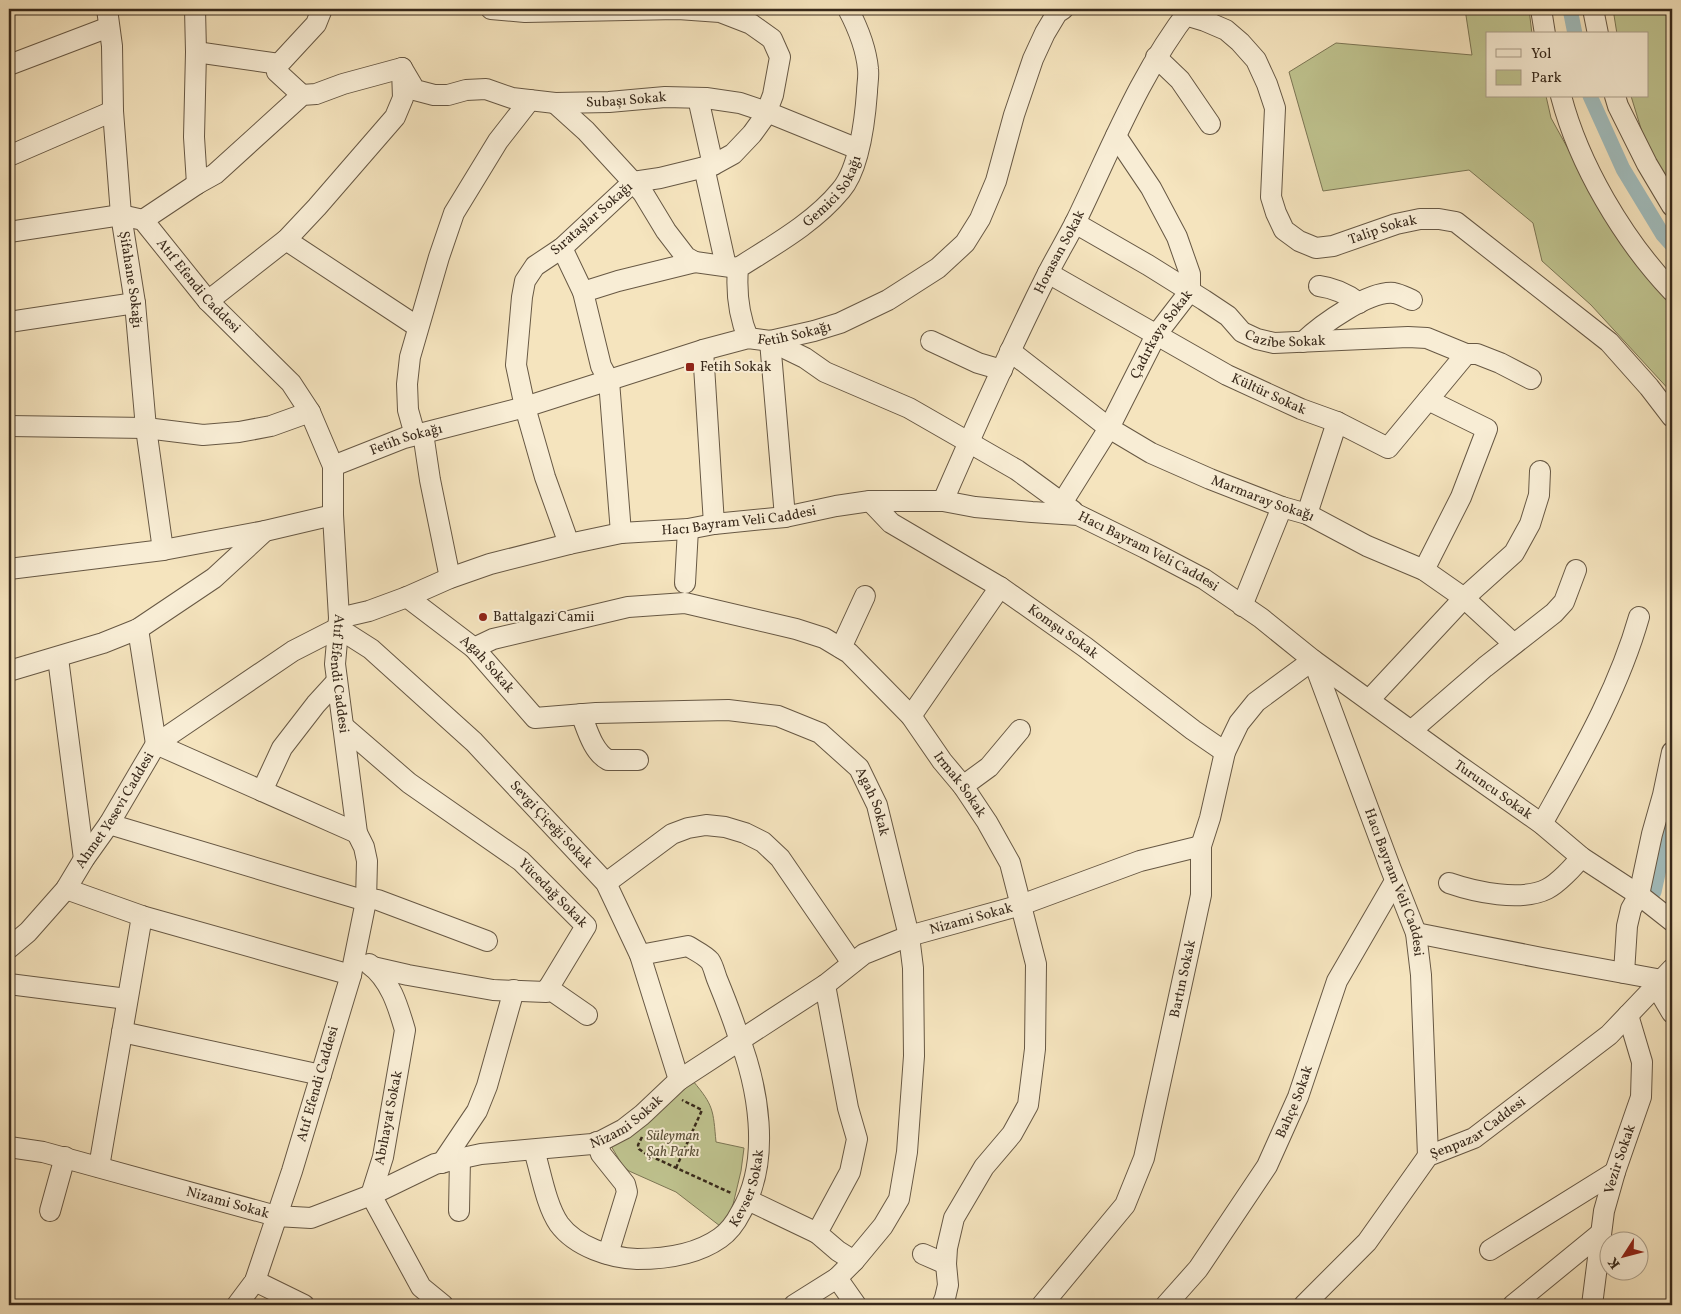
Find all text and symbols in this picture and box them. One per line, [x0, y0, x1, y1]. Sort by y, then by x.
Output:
legend [1486, 32, 1648, 98]
text: Yol [1531, 44, 1551, 65]
text: Park [1531, 68, 1562, 89]
street label: Subaşı Sokak [586, 87, 668, 112]
street label: Gemici Sokağı [799, 153, 866, 232]
street label: Sırataşlar Sokağı [547, 178, 637, 260]
street label: Horasan Sokak [1030, 207, 1090, 297]
street label: Talip Sokak [1346, 210, 1419, 249]
street label: Şifahane Sokağı [114, 230, 147, 329]
street label: Atıf Efendi Caddesi [152, 235, 245, 337]
street label: Çadırkaya Sokak [1126, 286, 1197, 382]
street label: Fetih Sokağı [756, 317, 834, 351]
street label: Cazibe Sokak [1241, 325, 1326, 353]
place label: Fetih Sokak [700, 358, 772, 377]
marker: Fetih Sokak [684, 361, 696, 373]
street label: Kültür Sokak [1228, 369, 1309, 420]
street label: Fetih Sokağı [367, 419, 444, 460]
street label: Marmaray Sokağı [1208, 471, 1318, 526]
street label: Hacı Bayram Veli Caddesi [661, 501, 818, 540]
street label: Hacı Bayram Veli Caddesi [1075, 507, 1223, 596]
street label: Komşu Sokak [1024, 600, 1103, 664]
place label: Battalgazi Camii [493, 608, 594, 627]
marker: Battalgazi Camii [477, 611, 489, 623]
street label: Atıf Efendi Caddesi [325, 613, 353, 734]
street label: Agah Sokak [456, 631, 519, 698]
street label: Ahmet Yesevi Caddesi [71, 748, 159, 872]
street label: Irmak Sokak [929, 748, 991, 821]
street label: Turuncu Sokak [1450, 756, 1537, 824]
street label: Agah Sokak [851, 764, 894, 838]
street label: Sevgi Çiçeği Sokak [505, 777, 597, 873]
street label: Hacı Bayram Veli Caddesi [1360, 806, 1428, 957]
street label: Yücedağ Sokak [514, 854, 592, 932]
street label: Nizami Sokak [927, 898, 1015, 939]
street label: Bartın Sokak [1165, 938, 1201, 1020]
street label: Atıf Efendi Caddesi [292, 1024, 344, 1144]
street label: Bahçe Sokak [1271, 1063, 1318, 1141]
street label: Abıhayat Sokak [371, 1069, 408, 1167]
street label: Nizami Sokak [587, 1090, 667, 1154]
street label: Şenpazar Caddesi [1427, 1092, 1530, 1164]
street label: Vezir Sokak [1600, 1122, 1640, 1196]
park label: Süleyman Şah Parkı [646, 1127, 700, 1162]
street label: Kevser Sokak [725, 1148, 768, 1231]
street label: Nizami Sokak [184, 1182, 272, 1223]
north arrow [1598, 1232, 1648, 1282]
text: K [1604, 1253, 1625, 1272]

